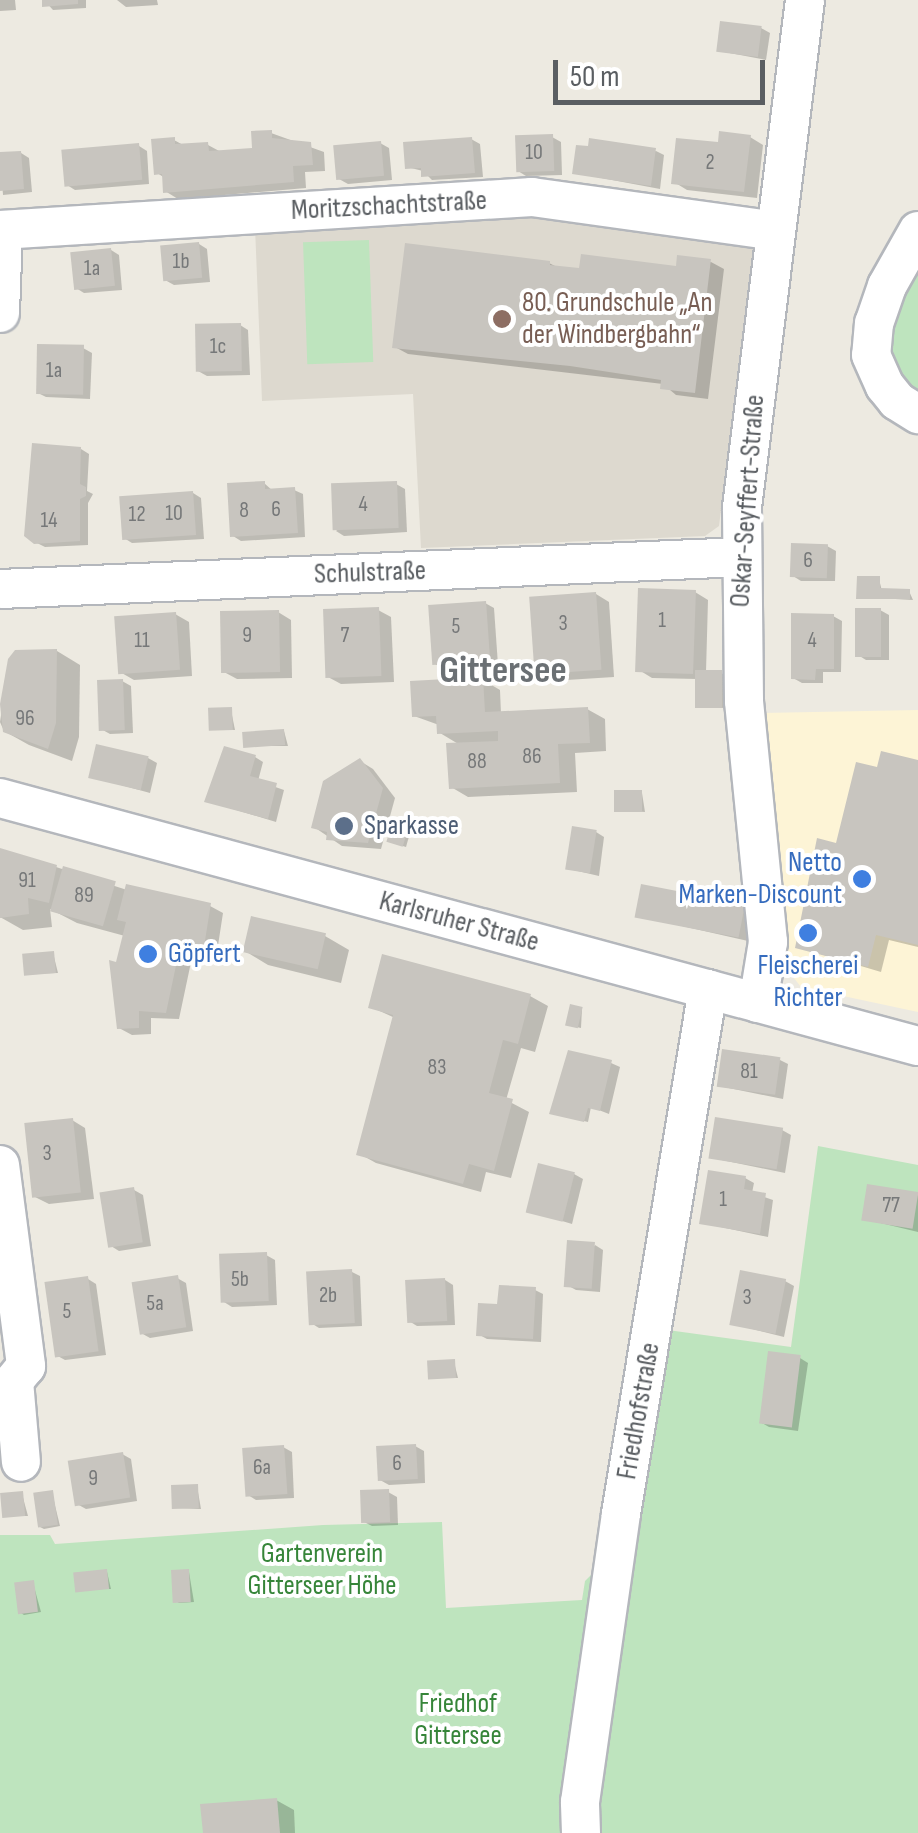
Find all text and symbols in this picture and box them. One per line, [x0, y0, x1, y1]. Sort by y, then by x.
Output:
scale bar [558, 40, 770, 102]
text: 50 m [570, 59, 619, 95]
house number: 10 [525, 140, 543, 166]
house number: 2 [705, 150, 715, 176]
street label: Moritzschachtstraße [290, 184, 488, 228]
house number: 1b [172, 249, 190, 275]
house number: 1a [84, 256, 100, 282]
place label: 80. Grundschule „An der Windbergbahn“ [522, 286, 713, 352]
marker: 80. Grundschule „An der Windbergbahn“ [491, 308, 513, 330]
house number: 1c [210, 334, 226, 360]
house number: 1a [46, 358, 62, 384]
street label: Oskar-Seyffert-Straße [724, 394, 772, 608]
house number: 4 [358, 492, 368, 518]
house number: 6 [271, 497, 281, 523]
house number: 8 [239, 498, 249, 524]
house number: 10 [165, 501, 183, 527]
house number: 12 [128, 502, 146, 528]
house number: 14 [41, 508, 57, 534]
house number: 6 [803, 548, 813, 574]
street label: Schulstraße [313, 554, 427, 592]
house number: 1 [658, 608, 666, 634]
house number: 3 [558, 611, 568, 637]
house number: 5 [452, 614, 460, 640]
house number: 9 [242, 623, 252, 649]
house number: 7 [341, 623, 349, 649]
house number: 11 [134, 628, 150, 654]
house number: 4 [807, 628, 817, 654]
district label: Gittersee [439, 648, 567, 694]
house number: 96 [15, 706, 35, 732]
house number: 86 [522, 744, 542, 770]
house number: 88 [467, 749, 487, 775]
place label: Sparkasse [364, 809, 459, 843]
marker: Sparkasse [333, 815, 355, 837]
place label: Netto Marken-Discount [679, 846, 842, 912]
house number: 91 [18, 868, 36, 894]
marker: Netto Marken-Discount [851, 868, 873, 890]
house number: 89 [74, 883, 94, 909]
street label: Karlsruher Straße [375, 885, 543, 959]
marker: Fleischerei Richter [797, 922, 819, 944]
place label: Göpfert [168, 937, 241, 971]
marker: Göpfert [137, 943, 159, 965]
place label: Fleischerei Richter [758, 949, 858, 1015]
house number: 83 [428, 1055, 446, 1081]
house number: 81 [740, 1059, 758, 1085]
house number: 3 [42, 1141, 52, 1167]
house number: 1 [719, 1187, 727, 1213]
house number: 77 [882, 1193, 900, 1219]
house number: 5b [231, 1267, 249, 1293]
house number: 2b [319, 1283, 337, 1309]
house number: 3 [742, 1285, 752, 1311]
house number: 5a [146, 1291, 164, 1317]
house number: 5 [63, 1299, 71, 1325]
street label: Friedhofstraße [610, 1340, 668, 1482]
house number: 6 [392, 1451, 402, 1477]
house number: 6a [253, 1455, 271, 1481]
house number: 9 [88, 1466, 98, 1492]
park label: Gartenverein Gitterseer Höhe [247, 1537, 397, 1603]
park label: Friedhof Gittersee [414, 1687, 502, 1753]

